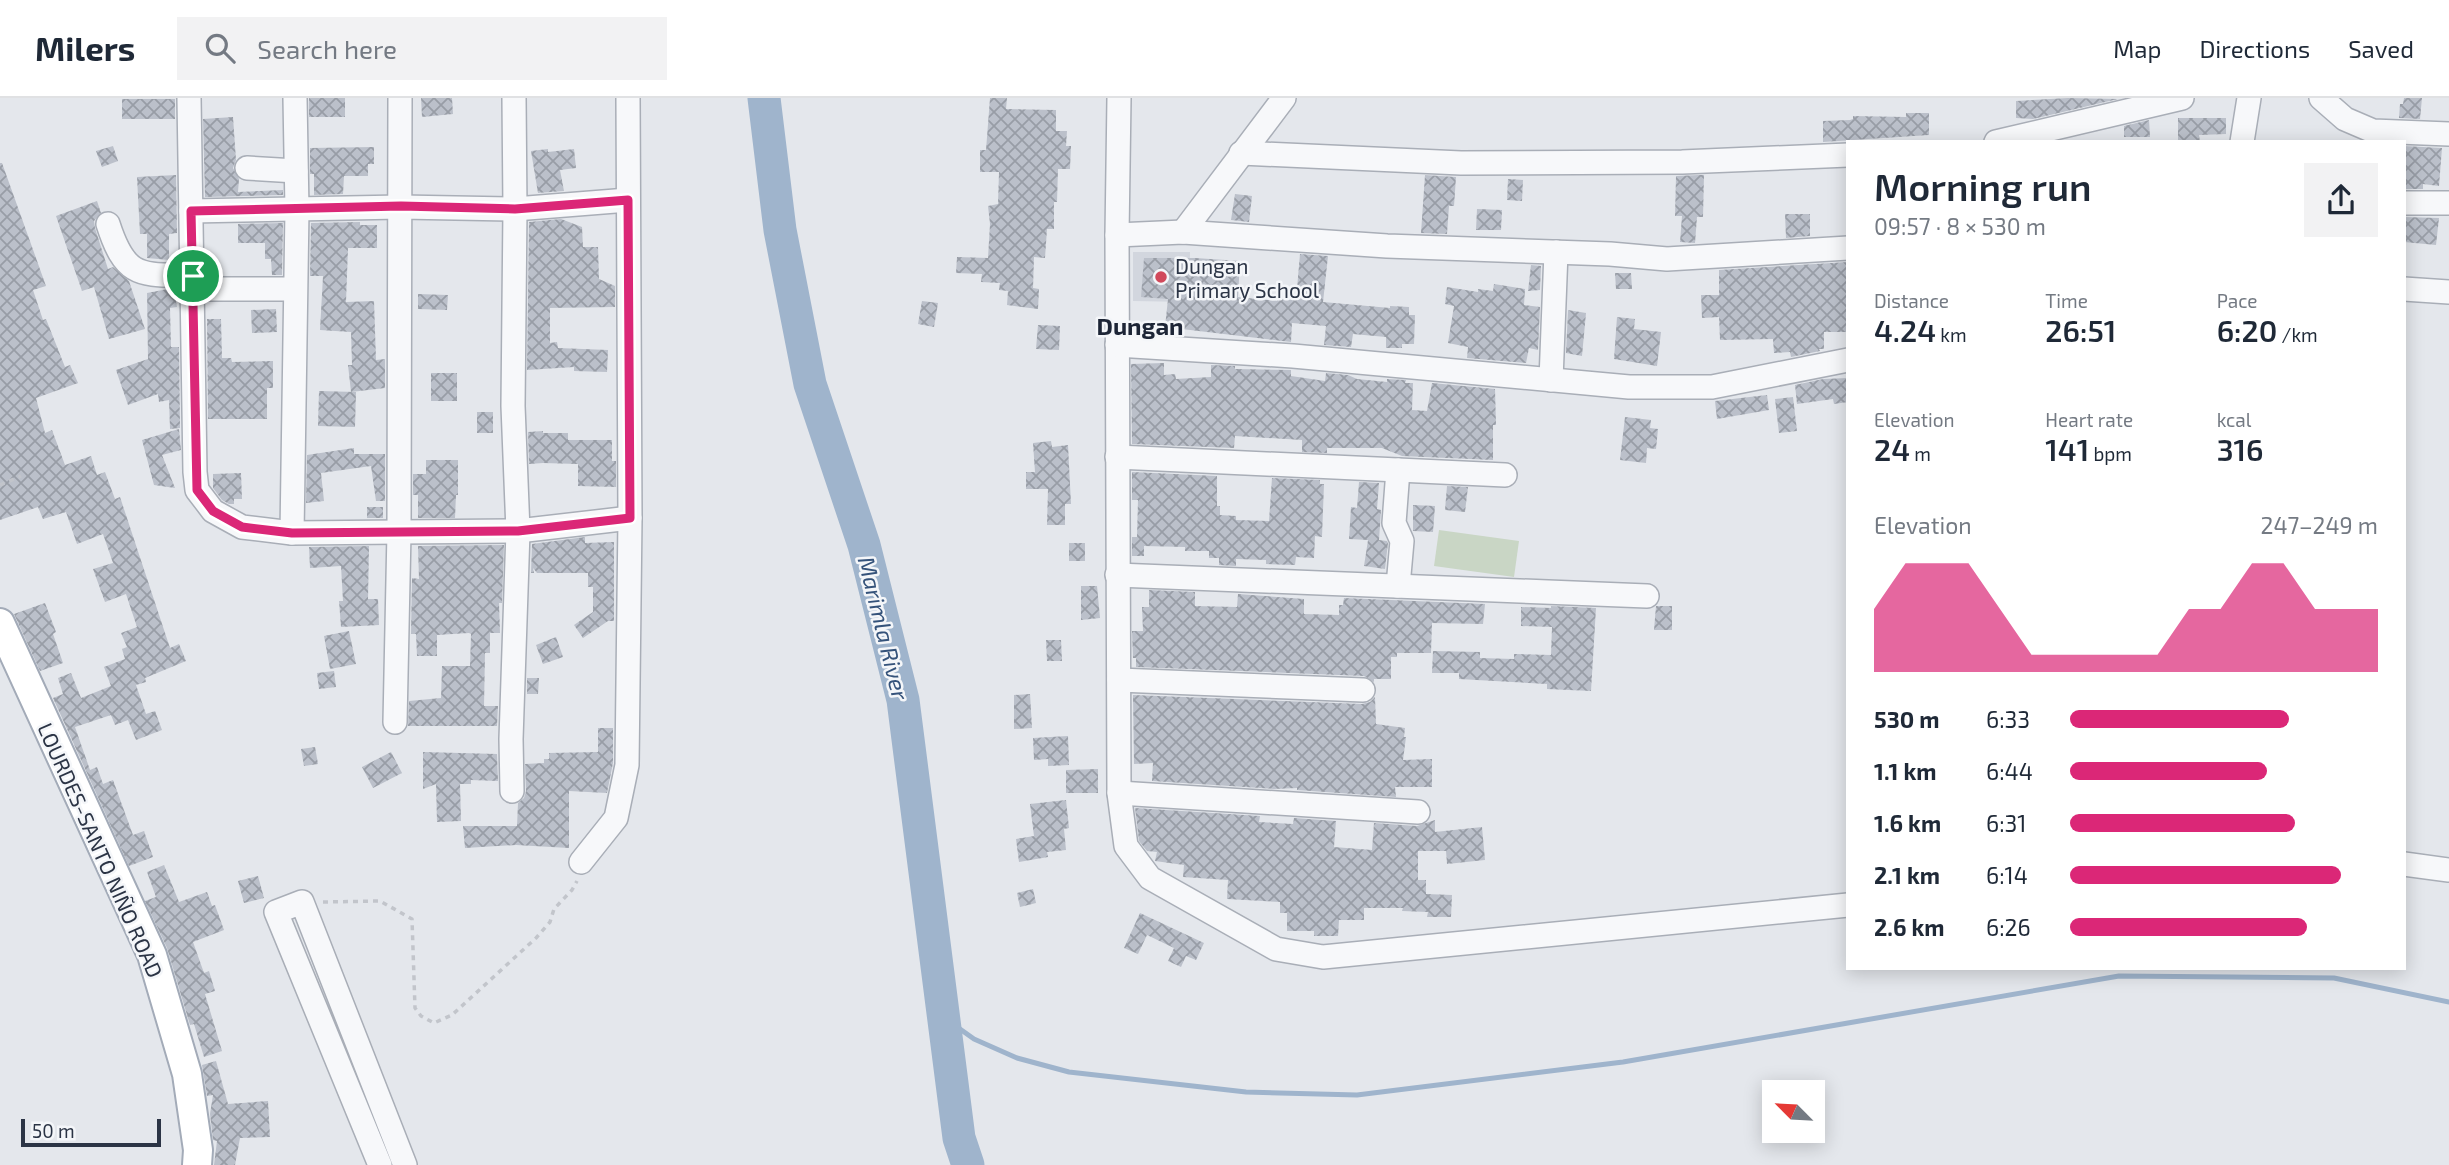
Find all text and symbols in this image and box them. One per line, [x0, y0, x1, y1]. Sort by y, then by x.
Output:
search box [177, 17, 667, 80]
text: Milers [35, 28, 135, 68]
icon: search [201, 29, 239, 67]
text: Search here [257, 33, 397, 64]
text: Map [2113, 34, 2161, 63]
text: Directions [2199, 34, 2310, 63]
text: Saved [2348, 34, 2414, 63]
text: Morning run [1874, 163, 2092, 209]
button: share [2304, 163, 2378, 237]
text: 09:57 · 8 × 530 m [1874, 212, 2046, 240]
pin [163, 246, 223, 306]
place label: Dungan Primary School [1175, 253, 1320, 302]
icon: arrive [174, 257, 212, 295]
marker: Dungan Primary School [1153, 269, 1169, 285]
text: Distance [1874, 289, 1949, 312]
text: Time [2045, 289, 2088, 312]
text: Pace [2217, 289, 2258, 312]
district label: Dungan [1097, 311, 1184, 340]
text: 4.24 [1874, 312, 1936, 348]
text: 26:51 [2045, 312, 2116, 348]
text: 6:20 [2217, 312, 2277, 348]
text: km [1936, 323, 1967, 346]
text: /km [2277, 323, 2318, 346]
text: Elevation [1874, 408, 1955, 431]
text: Heart rate [2045, 408, 2133, 431]
text: kcal [2217, 408, 2251, 431]
text: 24 [1874, 431, 1910, 467]
text: 141 [2045, 431, 2089, 467]
text: 316 [2217, 431, 2264, 467]
text: m [1910, 442, 1931, 465]
text: bpm [2089, 442, 2132, 465]
text: Elevation [1874, 511, 1972, 539]
text: 247–249 m [2261, 511, 2378, 539]
water label: Marimla River [853, 553, 916, 703]
text: 530 m [1874, 705, 1939, 733]
text: 6:33 [1986, 705, 2030, 733]
street label: LOURDES-SANTO NIÑO ROAD [33, 719, 169, 981]
text: 1.1 km [1874, 757, 1937, 785]
text: 6:44 [1986, 757, 2033, 785]
text: 1.6 km [1874, 809, 1941, 837]
text: 6:31 [1986, 809, 2027, 837]
text: 2.1 km [1874, 861, 1940, 889]
text: 6:14 [1986, 861, 2028, 889]
text: 2.6 km [1874, 913, 1945, 941]
text: 6:26 [1986, 913, 2031, 941]
north arrow [1762, 1080, 1825, 1143]
map controls [1762, 1080, 1825, 1143]
scale bar [21, 1116, 161, 1148]
text: 50 m [32, 1119, 75, 1142]

